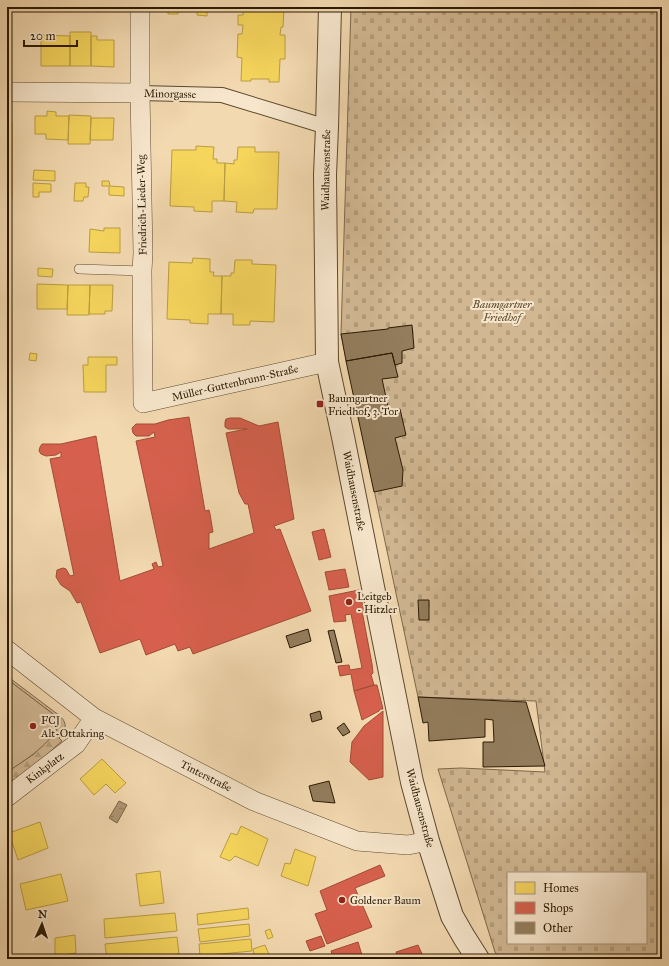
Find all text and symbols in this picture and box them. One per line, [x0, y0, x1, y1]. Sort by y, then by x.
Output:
scale bar [24, 22, 77, 48]
text: 20 m [30, 29, 56, 43]
street label: Minorgasse [144, 87, 197, 101]
street label: Waidhausenstraße [319, 129, 333, 211]
street label: Friedrich-Lieder-Weg [135, 154, 149, 255]
park label: Baumgartner Friedhof [472, 298, 533, 324]
street label: Müller-Guttenbrunn-Straße [170, 362, 300, 404]
place label: Baumgartner Friedhof, 3. Tor [328, 392, 399, 418]
marker: Baumgartner Friedhof, 3. Tor [315, 399, 325, 409]
street label: Waidhausenstraße [340, 450, 368, 532]
place label: Leitgeb - Hitzler [357, 590, 398, 616]
marker: Leitgeb - Hitzler [344, 597, 354, 607]
place label: FCJ Alt-Ottakring [40, 714, 105, 740]
marker: FCJ Alt-Ottakring [28, 721, 38, 731]
street label: Kinkplatz [24, 750, 66, 786]
street label: Tinterstraße [178, 757, 234, 795]
street label: Waidhausenstraße [403, 767, 437, 849]
legend [507, 872, 647, 944]
text: Homes [543, 881, 579, 895]
place label: Goldener Baum [350, 894, 421, 907]
marker: Goldener Baum [337, 895, 347, 905]
text: Shops [543, 901, 573, 915]
north arrow [22, 904, 62, 944]
text: N [37, 908, 48, 921]
text: Other [543, 921, 573, 935]

